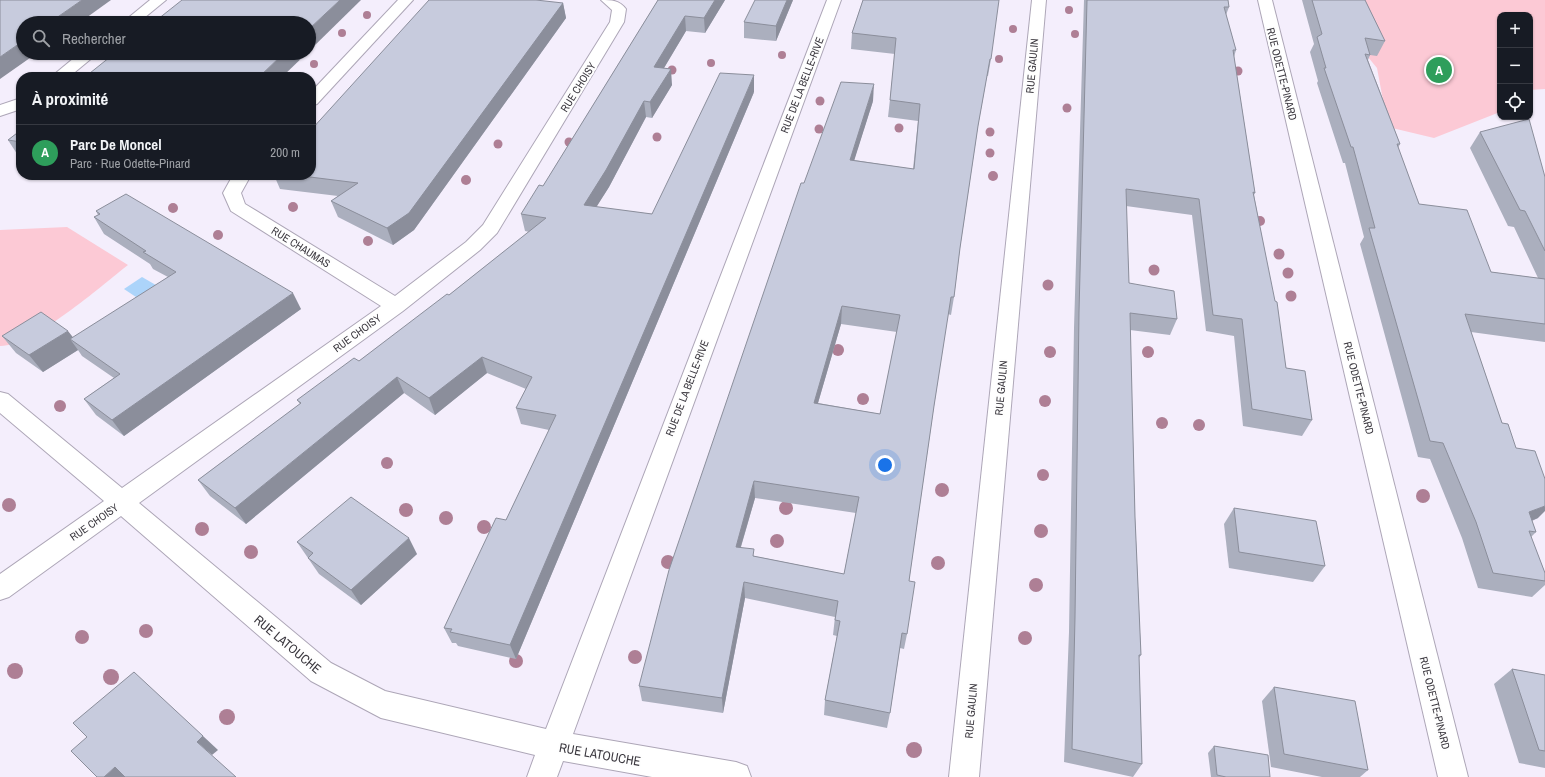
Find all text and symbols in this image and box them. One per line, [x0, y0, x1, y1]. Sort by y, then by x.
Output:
map controls [1497, 12, 1533, 120]
button: + [1497, 12, 1533, 48]
search box [16, 16, 316, 60]
street label: RUE ODETTE-PINARD [1264, 26, 1300, 122]
icon: search [30, 27, 52, 49]
text: Rechercher [62, 28, 126, 49]
street label: RUE DE LA BELLE-RIVE [777, 35, 827, 135]
street label: RUE GAULIN [1023, 38, 1041, 94]
button: − [1497, 48, 1533, 84]
pin: A [1426, 55, 1452, 85]
street label: RUE CHOISY [557, 59, 599, 115]
button: locate [1497, 84, 1533, 120]
text: À proximité [32, 87, 108, 110]
text: Parc De Moncel [70, 134, 162, 155]
text: A [41, 144, 49, 161]
text: 200 m [270, 144, 300, 161]
text: Parc · Rue Odette-Pinard [70, 155, 190, 172]
street label: RUE CHAUMAS [269, 223, 333, 271]
street label: RUE CHOISY [330, 311, 384, 355]
street label: RUE DE LA BELLE-RIVE [662, 338, 712, 438]
street label: RUE ODETTE-PINARD [1341, 340, 1377, 436]
street label: RUE GAULIN [992, 360, 1010, 416]
your location [875, 455, 895, 475]
street label: RUE CHOISY [67, 500, 121, 544]
street label: RUE LATOUCHE [251, 611, 325, 677]
street label: RUE ODETTE-PINARD [1417, 655, 1453, 751]
street label: RUE GAULIN [962, 683, 980, 739]
street label: RUE LATOUCHE [558, 739, 642, 770]

